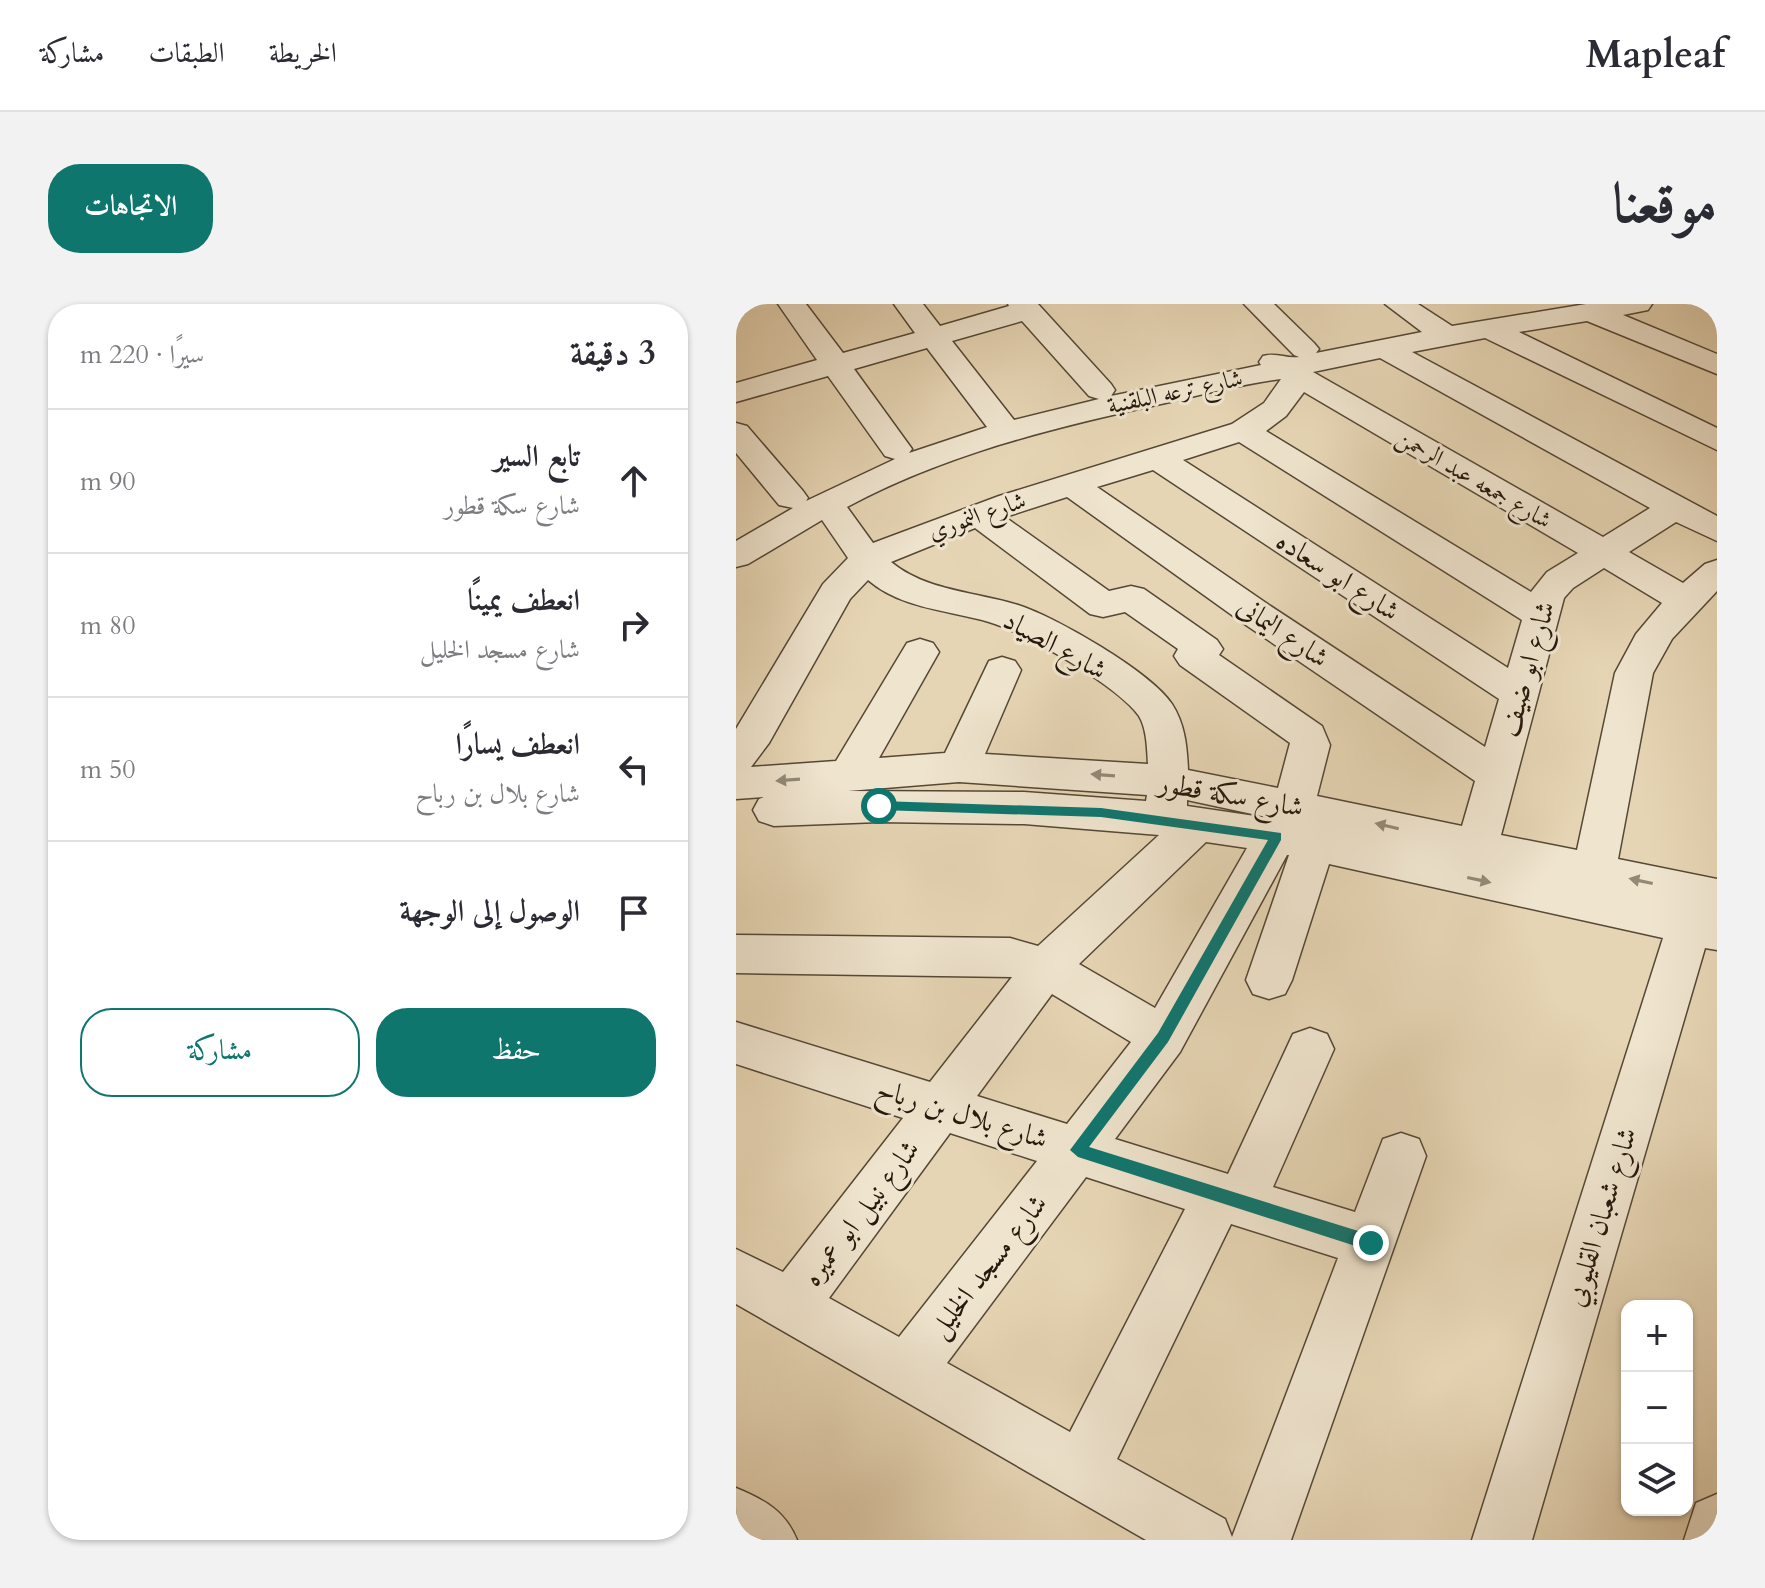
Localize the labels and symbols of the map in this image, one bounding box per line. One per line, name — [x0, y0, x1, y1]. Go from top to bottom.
street label: شارع ترعه البلقنية — [1104, 362, 1246, 425]
street label: شارع جمعه عبد الرحمن — [1389, 421, 1558, 540]
street label: شارع النموري — [924, 484, 1031, 551]
street label: شارع ابو سعاده — [1267, 522, 1407, 633]
street label: شارع اليمانى — [1227, 587, 1336, 680]
street label: شارع ابو ضيف — [1490, 597, 1568, 742]
street label: شارع الصياد — [994, 601, 1114, 693]
street label: شارع سكة قطور — [1152, 763, 1306, 830]
one-way arrow — [1091, 768, 1116, 781]
one-way arrow — [775, 774, 800, 787]
route start — [861, 788, 897, 824]
one-way arrow — [1374, 819, 1399, 832]
one-way arrow — [1467, 874, 1492, 887]
one-way arrow — [1628, 874, 1653, 887]
street label: شارع بلال بن رباح — [870, 1070, 1052, 1164]
street label: شارع شعبان القليوبي — [1556, 1123, 1650, 1312]
street label: شارع نبيل ابو عميره — [793, 1132, 932, 1296]
street label: شارع مسجد الخليل — [920, 1186, 1059, 1348]
route end — [1353, 1225, 1389, 1261]

